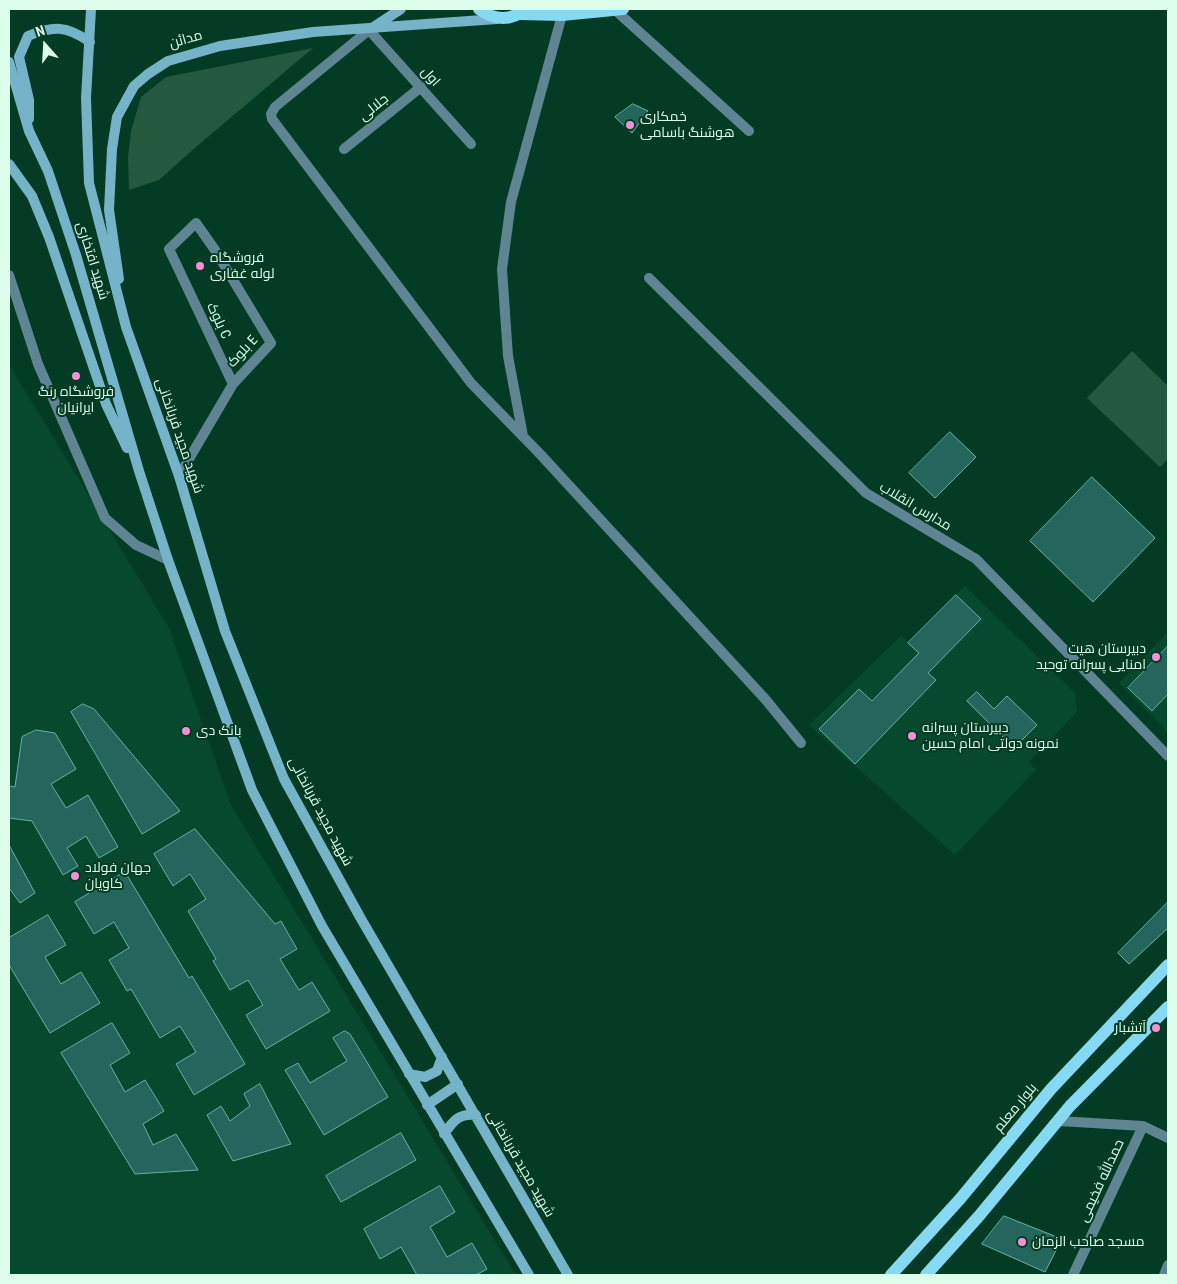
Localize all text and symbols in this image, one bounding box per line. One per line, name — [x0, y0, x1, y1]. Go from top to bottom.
north arrow — [20, 20, 70, 70]
text: N — [33, 22, 47, 40]
street label: مدائن — [167, 27, 205, 53]
street label: اول — [417, 64, 443, 90]
street label: جلالی — [356, 91, 392, 125]
place label: خمکاری هوشنگ باسامی — [640, 109, 735, 142]
marker: خمکاری هوشنگ باسامی — [624, 119, 636, 131]
street label: شهید افتخاری — [72, 220, 112, 302]
place label: فروشگاه لوله غفاری — [210, 250, 275, 282]
marker: فروشگاه لوله غفاری — [194, 260, 206, 272]
street label: بلوک C — [202, 300, 234, 342]
street label: بلوک E — [224, 333, 262, 371]
marker: فروشگاه رنگ ایرانیان — [70, 370, 82, 382]
street label: شهید مجید قربانخانی — [151, 376, 207, 496]
place label: فروشگاه رنگ ایرانیان — [38, 384, 114, 417]
street label: مدارس انقلاب — [876, 479, 954, 535]
place label: دبیرستان هیت امنایی پسرانه توحید — [1036, 641, 1146, 674]
marker: دبیرستان هیت امنایی پسرانه توحید — [1150, 651, 1162, 663]
place label: دبیرستان پسرانه نمونه دولتی امام حسین — [922, 720, 1059, 752]
place label: بانک دی — [196, 723, 242, 739]
marker: بانک دی — [180, 725, 192, 737]
marker: دبیرستان پسرانه نمونه دولتی امام حسین — [906, 730, 918, 742]
street label: شهید مجید قربانخانی — [284, 755, 356, 869]
place label: جهان فولاد کاویان — [85, 860, 151, 892]
marker: جهان فولاد کاویان — [69, 870, 81, 882]
place label: آتشبار — [1115, 1020, 1146, 1036]
marker: آتشبار — [1150, 1022, 1162, 1034]
street label: بلوار معلم — [991, 1080, 1041, 1136]
street label: شهید مجید قربانخانی — [483, 1107, 557, 1221]
street label: حمدالله فخیمی — [1076, 1137, 1128, 1225]
place label: مسجد صاحب الزمان — [1032, 1234, 1144, 1250]
marker: مسجد صاحب الزمان — [1016, 1236, 1028, 1248]

